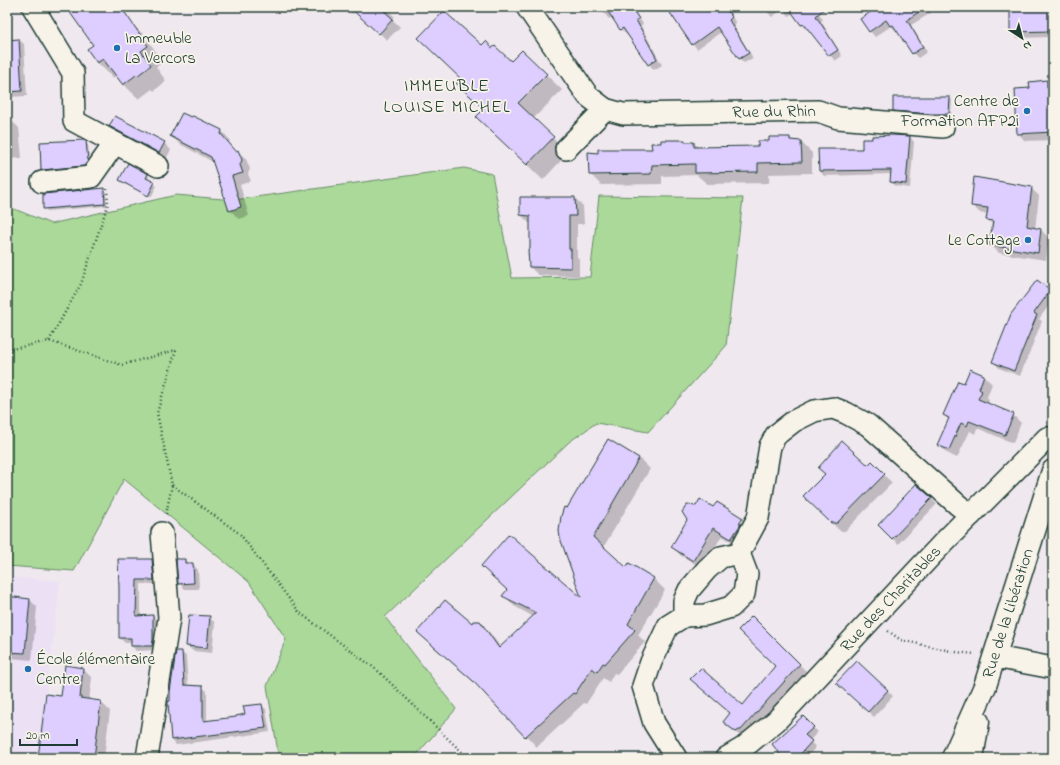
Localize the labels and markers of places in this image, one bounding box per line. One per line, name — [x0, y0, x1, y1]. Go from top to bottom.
place label: Immeuble La Vercors — [125, 26, 196, 71]
marker: Immeuble La Vercors — [112, 43, 122, 53]
place label: Centre de Formation AFP2i — [900, 89, 1019, 134]
marker: Centre de Formation AFP2i — [1022, 106, 1032, 116]
place label: Le Cottage — [948, 228, 1020, 255]
marker: Le Cottage — [1023, 235, 1033, 245]
place label: École élémentaire Centre — [36, 647, 155, 692]
marker: École élémentaire Centre — [23, 664, 33, 674]

